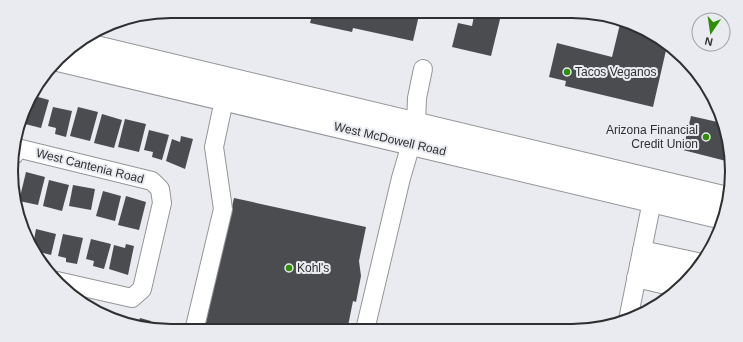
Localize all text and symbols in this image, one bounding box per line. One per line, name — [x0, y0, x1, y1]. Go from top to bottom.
north arrow — [691, 12, 731, 52]
text: N — [703, 35, 714, 48]
place label: Tacos Veganos — [575, 65, 656, 79]
marker: Tacos Veganos — [562, 67, 572, 77]
street label: West McDowell Road — [333, 119, 447, 159]
place label: Arizona Financial Credit Union — [606, 123, 698, 151]
marker: Arizona Financial Credit Union — [701, 132, 711, 142]
street label: West Cantenia Road — [35, 146, 145, 186]
place label: Kohl's — [297, 261, 329, 275]
marker: Kohl's — [284, 263, 294, 273]

